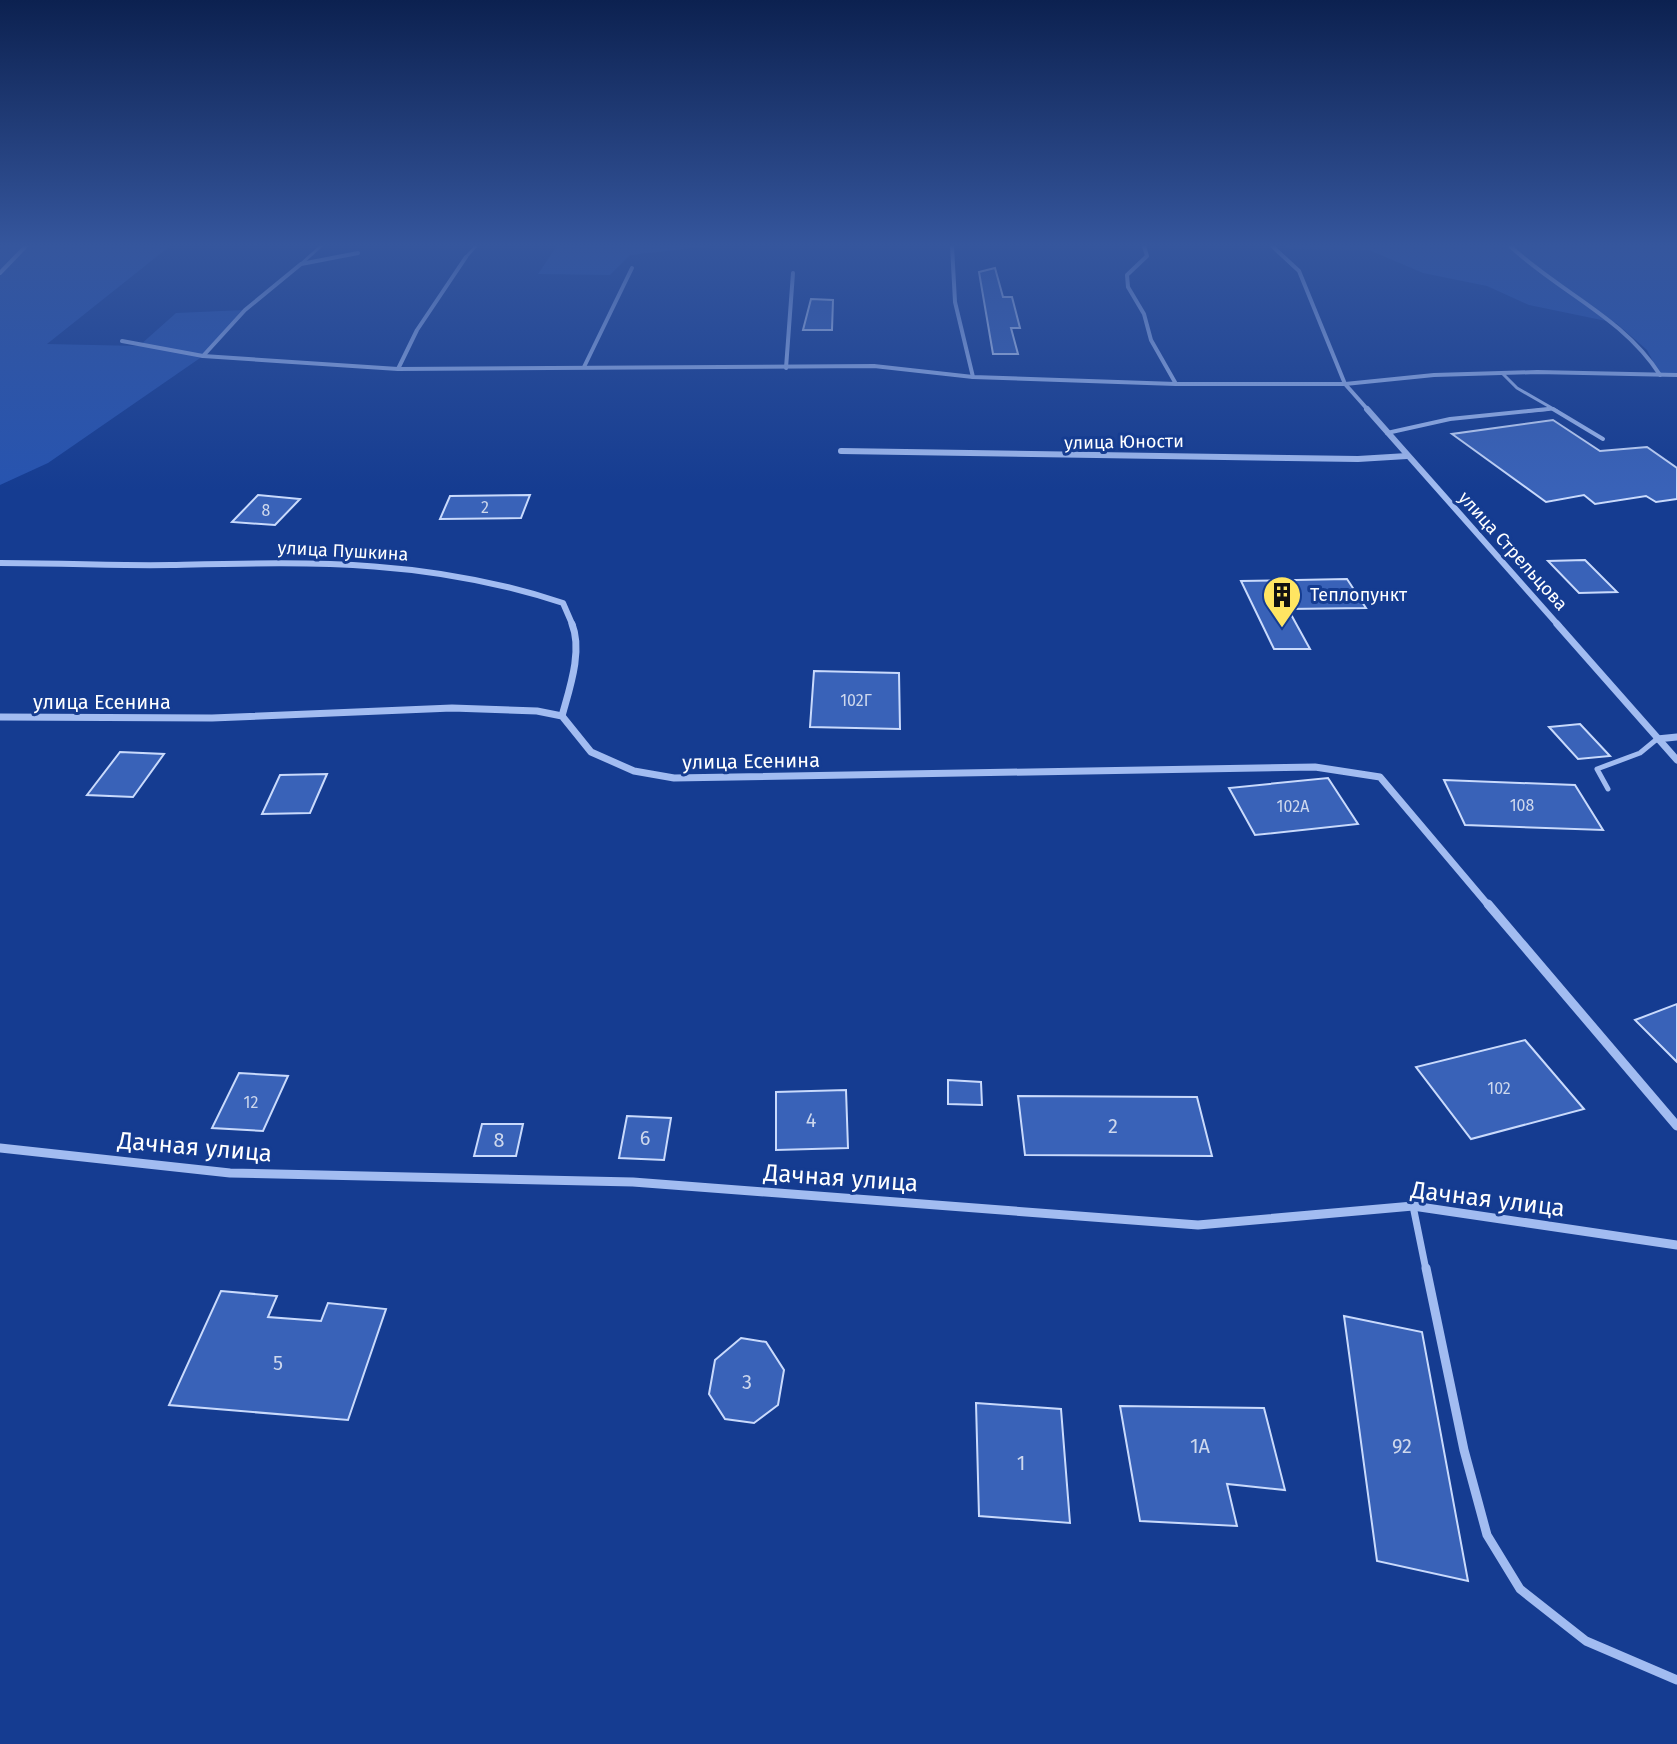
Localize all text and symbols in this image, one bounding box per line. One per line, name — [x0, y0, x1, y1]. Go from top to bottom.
street label: улица Юности — [1064, 430, 1184, 454]
street label: улица Стрельцова — [1454, 487, 1572, 615]
house number: 2 — [481, 498, 489, 517]
house number: 8 — [262, 501, 271, 520]
street label: улица Пушкина — [277, 537, 409, 565]
building icon: Теплопункт — [1261, 574, 1303, 629]
place label: Теплопункт — [1310, 584, 1408, 606]
street label: улица Есенина — [33, 690, 171, 714]
house number: 102Г — [840, 691, 872, 710]
street label: улица Есенина — [682, 748, 820, 774]
house number: 108 — [1510, 796, 1535, 815]
house number: 102А — [1277, 797, 1310, 816]
house number: 102 — [1487, 1079, 1511, 1098]
house number: 12 — [244, 1093, 258, 1112]
house number: 4 — [806, 1108, 817, 1132]
house number: 2 — [1108, 1114, 1118, 1138]
street label: Дачная улица — [116, 1126, 273, 1168]
house number: 6 — [640, 1126, 650, 1150]
house number: 8 — [493, 1128, 505, 1152]
street label: Дачная улица — [762, 1159, 919, 1197]
street label: Дачная улица — [1409, 1176, 1566, 1222]
house number: 5 — [273, 1351, 283, 1375]
house number: 3 — [742, 1370, 752, 1394]
house number: 1А — [1190, 1434, 1211, 1458]
house number: 92 — [1392, 1434, 1412, 1458]
house number: 1 — [1017, 1451, 1025, 1475]

